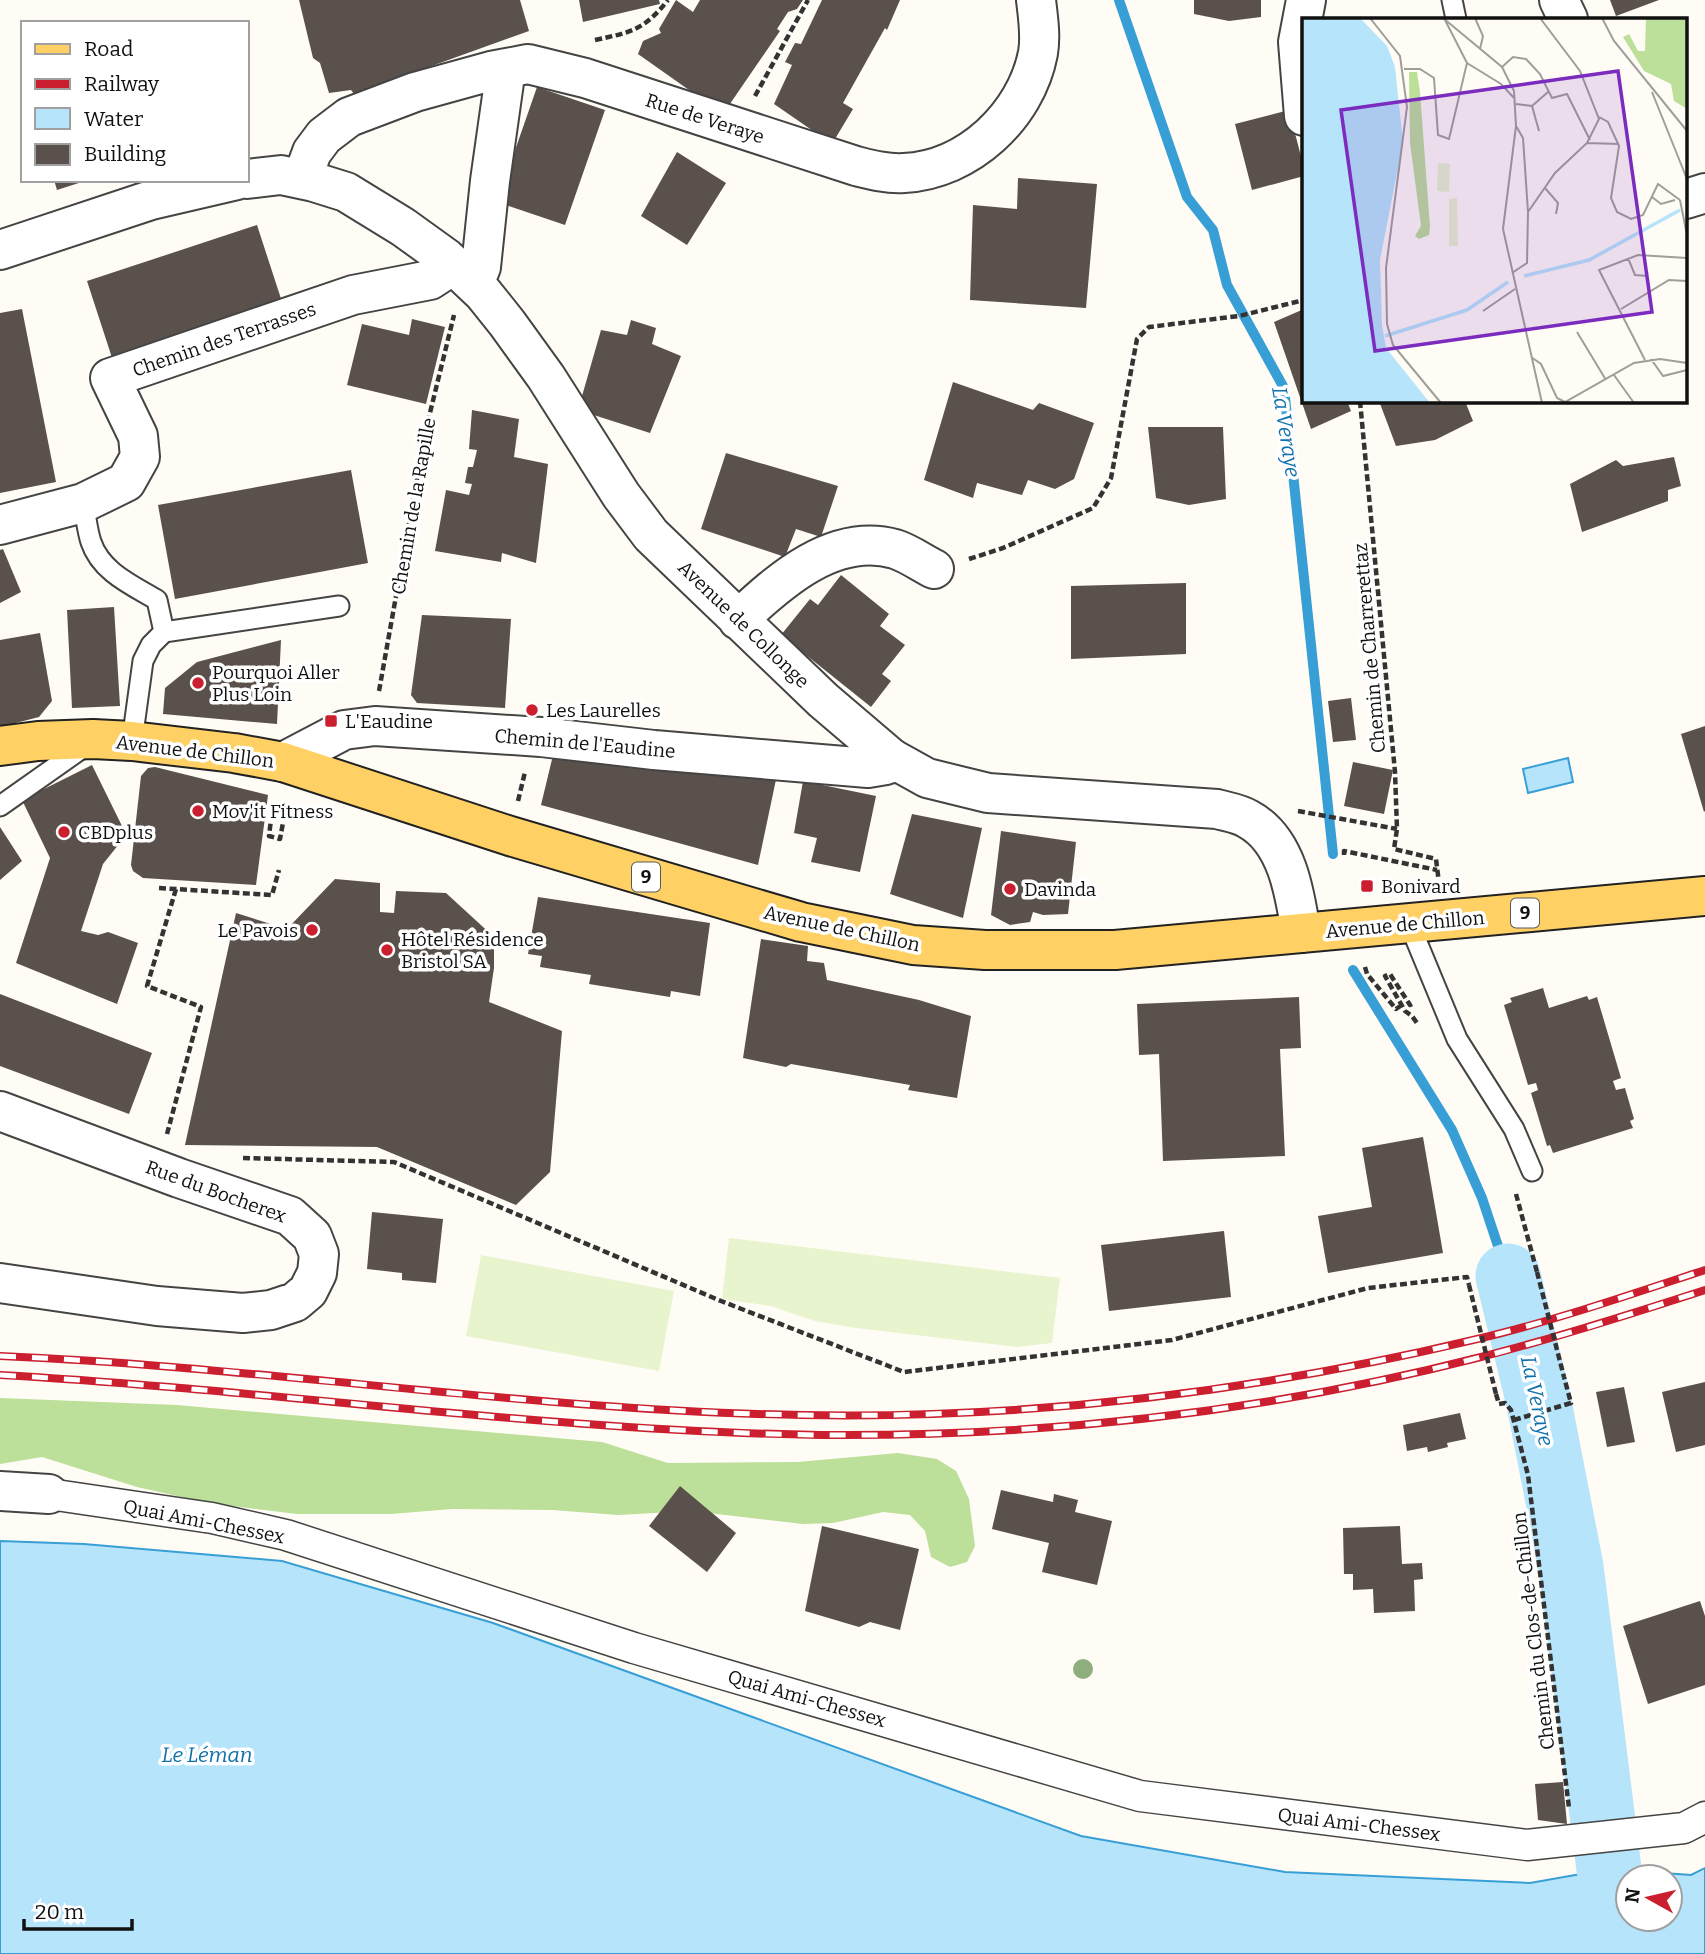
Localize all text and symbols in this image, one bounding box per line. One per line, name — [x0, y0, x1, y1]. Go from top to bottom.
inset map — [1302, 18, 1688, 402]
legend — [21, 21, 248, 182]
text: Road — [84, 36, 133, 62]
text: Railway — [84, 71, 160, 97]
street label: Rue de Veraye — [643, 88, 767, 148]
text: Water — [84, 106, 143, 132]
text: Building — [84, 141, 167, 167]
street label: Chemin des Terrasses — [129, 297, 319, 382]
water label: La Veraye — [1266, 385, 1306, 480]
street label: Chemin de la Rapille — [387, 416, 440, 596]
street label: Chemin de Charrerettaz — [1349, 542, 1390, 754]
street label: Avenue de Collonge — [673, 556, 814, 693]
place label: Pourquoi Aller Plus Loin — [212, 661, 340, 706]
marker: Pourquoi Aller Plus Loin — [190, 675, 206, 691]
place label: Les Laurelles — [546, 699, 661, 722]
marker: Les Laurelles — [524, 702, 540, 718]
place label: L'Eaudine — [345, 710, 433, 733]
marker: L'Eaudine — [323, 713, 339, 729]
street label: Chemin de l'Eaudine — [494, 724, 676, 763]
street label: Avenue de Chillon — [115, 730, 275, 773]
place label: Mov'it Fitness — [212, 800, 333, 823]
marker: Mov'it Fitness — [190, 803, 206, 819]
place label: CBDplus — [78, 821, 153, 844]
marker: CBDplus — [56, 824, 72, 840]
road number: 9 — [632, 862, 660, 892]
place label: Bonivard — [1381, 875, 1461, 898]
place label: Davinda — [1024, 878, 1097, 901]
marker: Bonivard — [1359, 878, 1375, 894]
marker: Davinda — [1002, 881, 1018, 897]
road number: 9 — [1511, 898, 1539, 928]
street label: Avenue de Chillon — [762, 901, 922, 956]
street label: Avenue de Chillon — [1325, 906, 1485, 943]
place label: Le Pavois — [217, 919, 298, 942]
marker: Le Pavois — [304, 922, 320, 938]
place label: Hôtel Résidence Bristol SA — [401, 928, 544, 973]
marker: Hôtel Résidence Bristol SA — [379, 942, 395, 958]
street label: Rue du Bocherex — [142, 1155, 290, 1228]
water label: La Veraye — [1515, 1354, 1559, 1449]
street label: Quai Ami-Chessex — [121, 1495, 287, 1548]
street label: Chemin du Clos-de-Chillon — [1507, 1511, 1560, 1751]
street label: Quai Ami-Chessex — [725, 1665, 889, 1732]
water label: Le Léman — [161, 1742, 253, 1768]
street label: Quai Ami-Chessex — [1276, 1803, 1442, 1846]
north arrow — [1614, 1863, 1684, 1933]
text: N — [1620, 1887, 1645, 1905]
scale bar — [24, 1888, 133, 1932]
text: 20 m — [35, 1899, 84, 1925]

